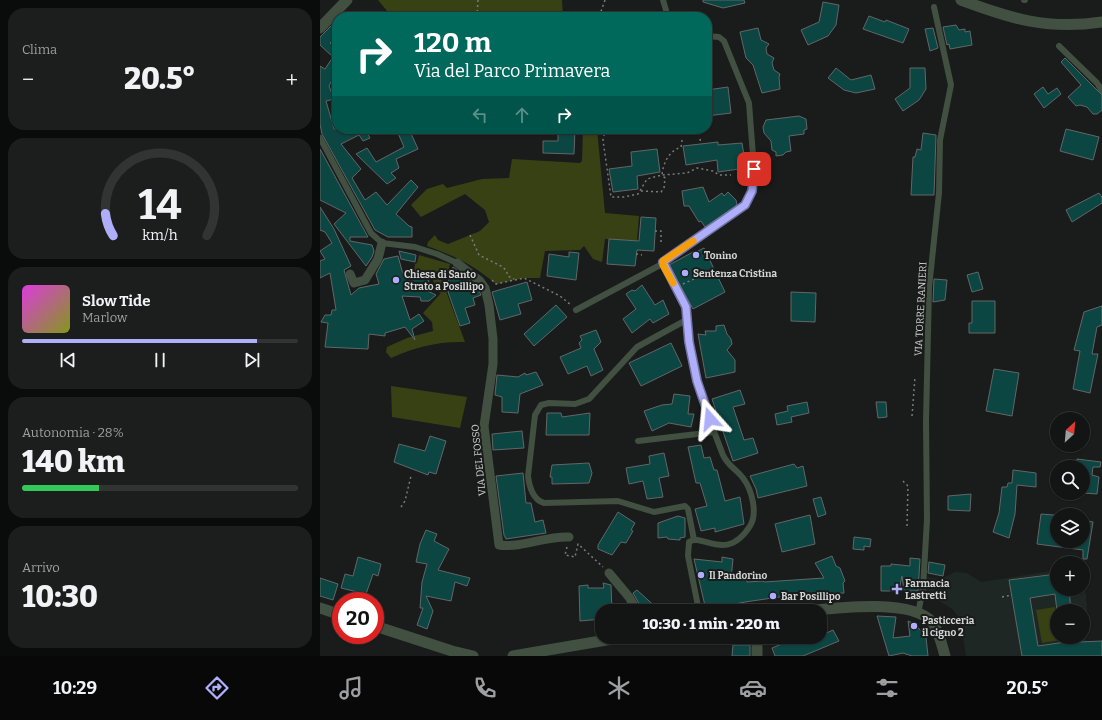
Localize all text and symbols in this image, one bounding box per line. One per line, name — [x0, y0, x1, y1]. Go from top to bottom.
text: 120 m — [414, 26, 491, 59]
icon: right — [348, 28, 400, 80]
text: Clima — [22, 42, 57, 57]
text: Via del Parco Primavera — [414, 60, 610, 82]
text: 20.5° — [124, 61, 196, 97]
text: − — [22, 66, 34, 93]
text: + — [285, 66, 298, 93]
icon: left — [469, 104, 491, 126]
icon: ahead — [511, 104, 533, 126]
icon: right — [553, 104, 575, 126]
pin — [737, 152, 771, 186]
icon: arrive — [743, 158, 765, 180]
text: 14 — [138, 180, 182, 230]
text: km/h — [142, 227, 178, 244]
marker: Tonino — [691, 250, 701, 260]
place label: Tonino — [704, 250, 738, 262]
street label: VIA TORRE RANIERI — [913, 261, 929, 356]
marker: Sentenza Cristina — [680, 268, 690, 278]
place label: Sentenza Cristina — [693, 268, 777, 280]
place label: Chiesa di Santo Strato a Posillipo — [404, 269, 484, 293]
marker: Chiesa di Santo Strato a Posillipo — [391, 275, 401, 285]
text: Slow Tide — [82, 292, 150, 310]
text: Marlow — [82, 310, 127, 325]
icon: previous — [57, 349, 79, 371]
icon: pause — [149, 349, 171, 371]
icon: next — [241, 349, 263, 371]
position arrow — [689, 398, 731, 440]
north arrow — [1050, 412, 1090, 452]
map controls — [1050, 412, 1090, 644]
street label: VIA DEL FOSSO — [469, 423, 489, 496]
text: Autonomia · 28% — [22, 425, 124, 440]
text: 140 km — [22, 444, 124, 480]
button: search — [1050, 460, 1090, 500]
button: layers — [1050, 508, 1090, 548]
button: + — [1050, 556, 1090, 596]
text: Arrivo — [22, 560, 60, 575]
marker: Il Pandorino — [696, 570, 706, 580]
place label: Il Pandorino — [709, 570, 768, 582]
place label: Farmacia Lastretti — [905, 578, 950, 602]
text: 10:30 — [22, 579, 98, 615]
marker: Farmacia Lastretti — [892, 584, 902, 594]
marker: Bar Posillipo — [768, 591, 778, 601]
place label: Bar Posillipo — [781, 591, 841, 603]
speed limit sign: 20 — [332, 592, 384, 644]
button: − — [1050, 604, 1090, 644]
text: 10:30 · 1 min · 220 m — [642, 615, 780, 633]
place label: Pasticceria il cigno 2 — [922, 615, 975, 639]
marker: Pasticceria il cigno 2 — [909, 621, 919, 631]
icon: directions — [203, 674, 231, 702]
icon: music — [337, 674, 365, 702]
icon: phone — [471, 674, 499, 702]
icon: climate — [605, 674, 633, 702]
icon: car — [739, 674, 767, 702]
icon: filters — [873, 674, 901, 702]
text: 10:29 — [53, 677, 97, 699]
text: 20.5° — [1006, 677, 1049, 699]

